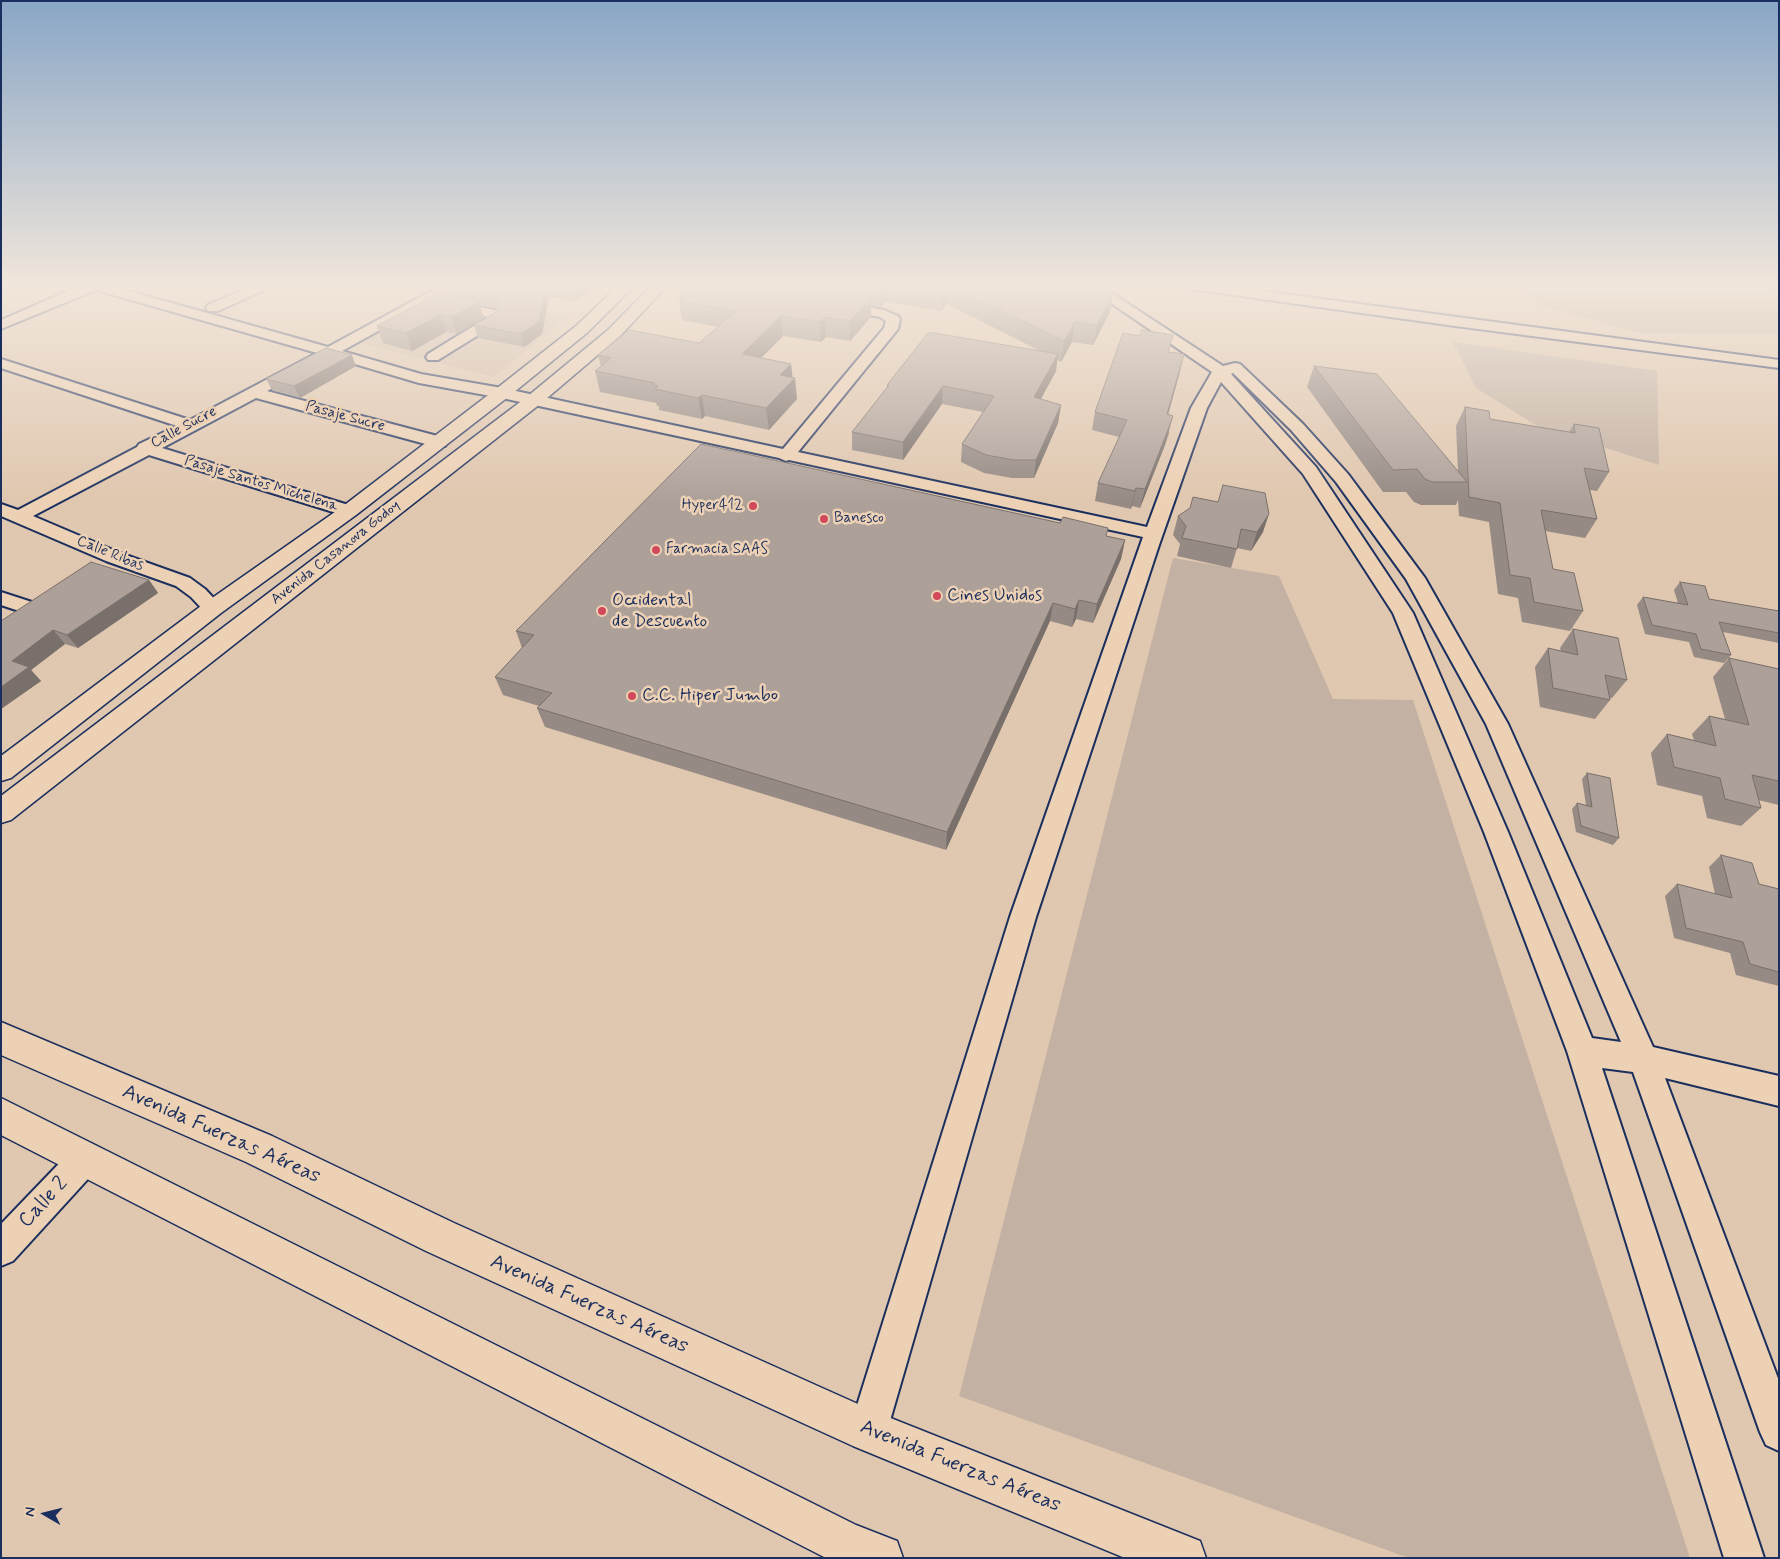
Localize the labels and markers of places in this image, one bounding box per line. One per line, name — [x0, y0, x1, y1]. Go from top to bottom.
place label: Hyper412 — [682, 497, 743, 515]
marker: Hyper412 — [747, 500, 759, 512]
place label: Banesco — [834, 510, 884, 528]
marker: Banesco — [818, 513, 830, 525]
place label: Farmacia SAAS — [666, 541, 768, 559]
marker: Farmacia SAAS — [650, 544, 662, 556]
place label: Cines Unidos — [947, 585, 1042, 607]
place label: Occidental de Descuento — [612, 590, 707, 632]
marker: Cines Unidos — [931, 590, 943, 602]
marker: Occidental de Descuento — [596, 605, 608, 617]
place label: C.C. Hiper Jumbo — [642, 685, 778, 707]
marker: C.C. Hiper Jumbo — [626, 690, 638, 702]

